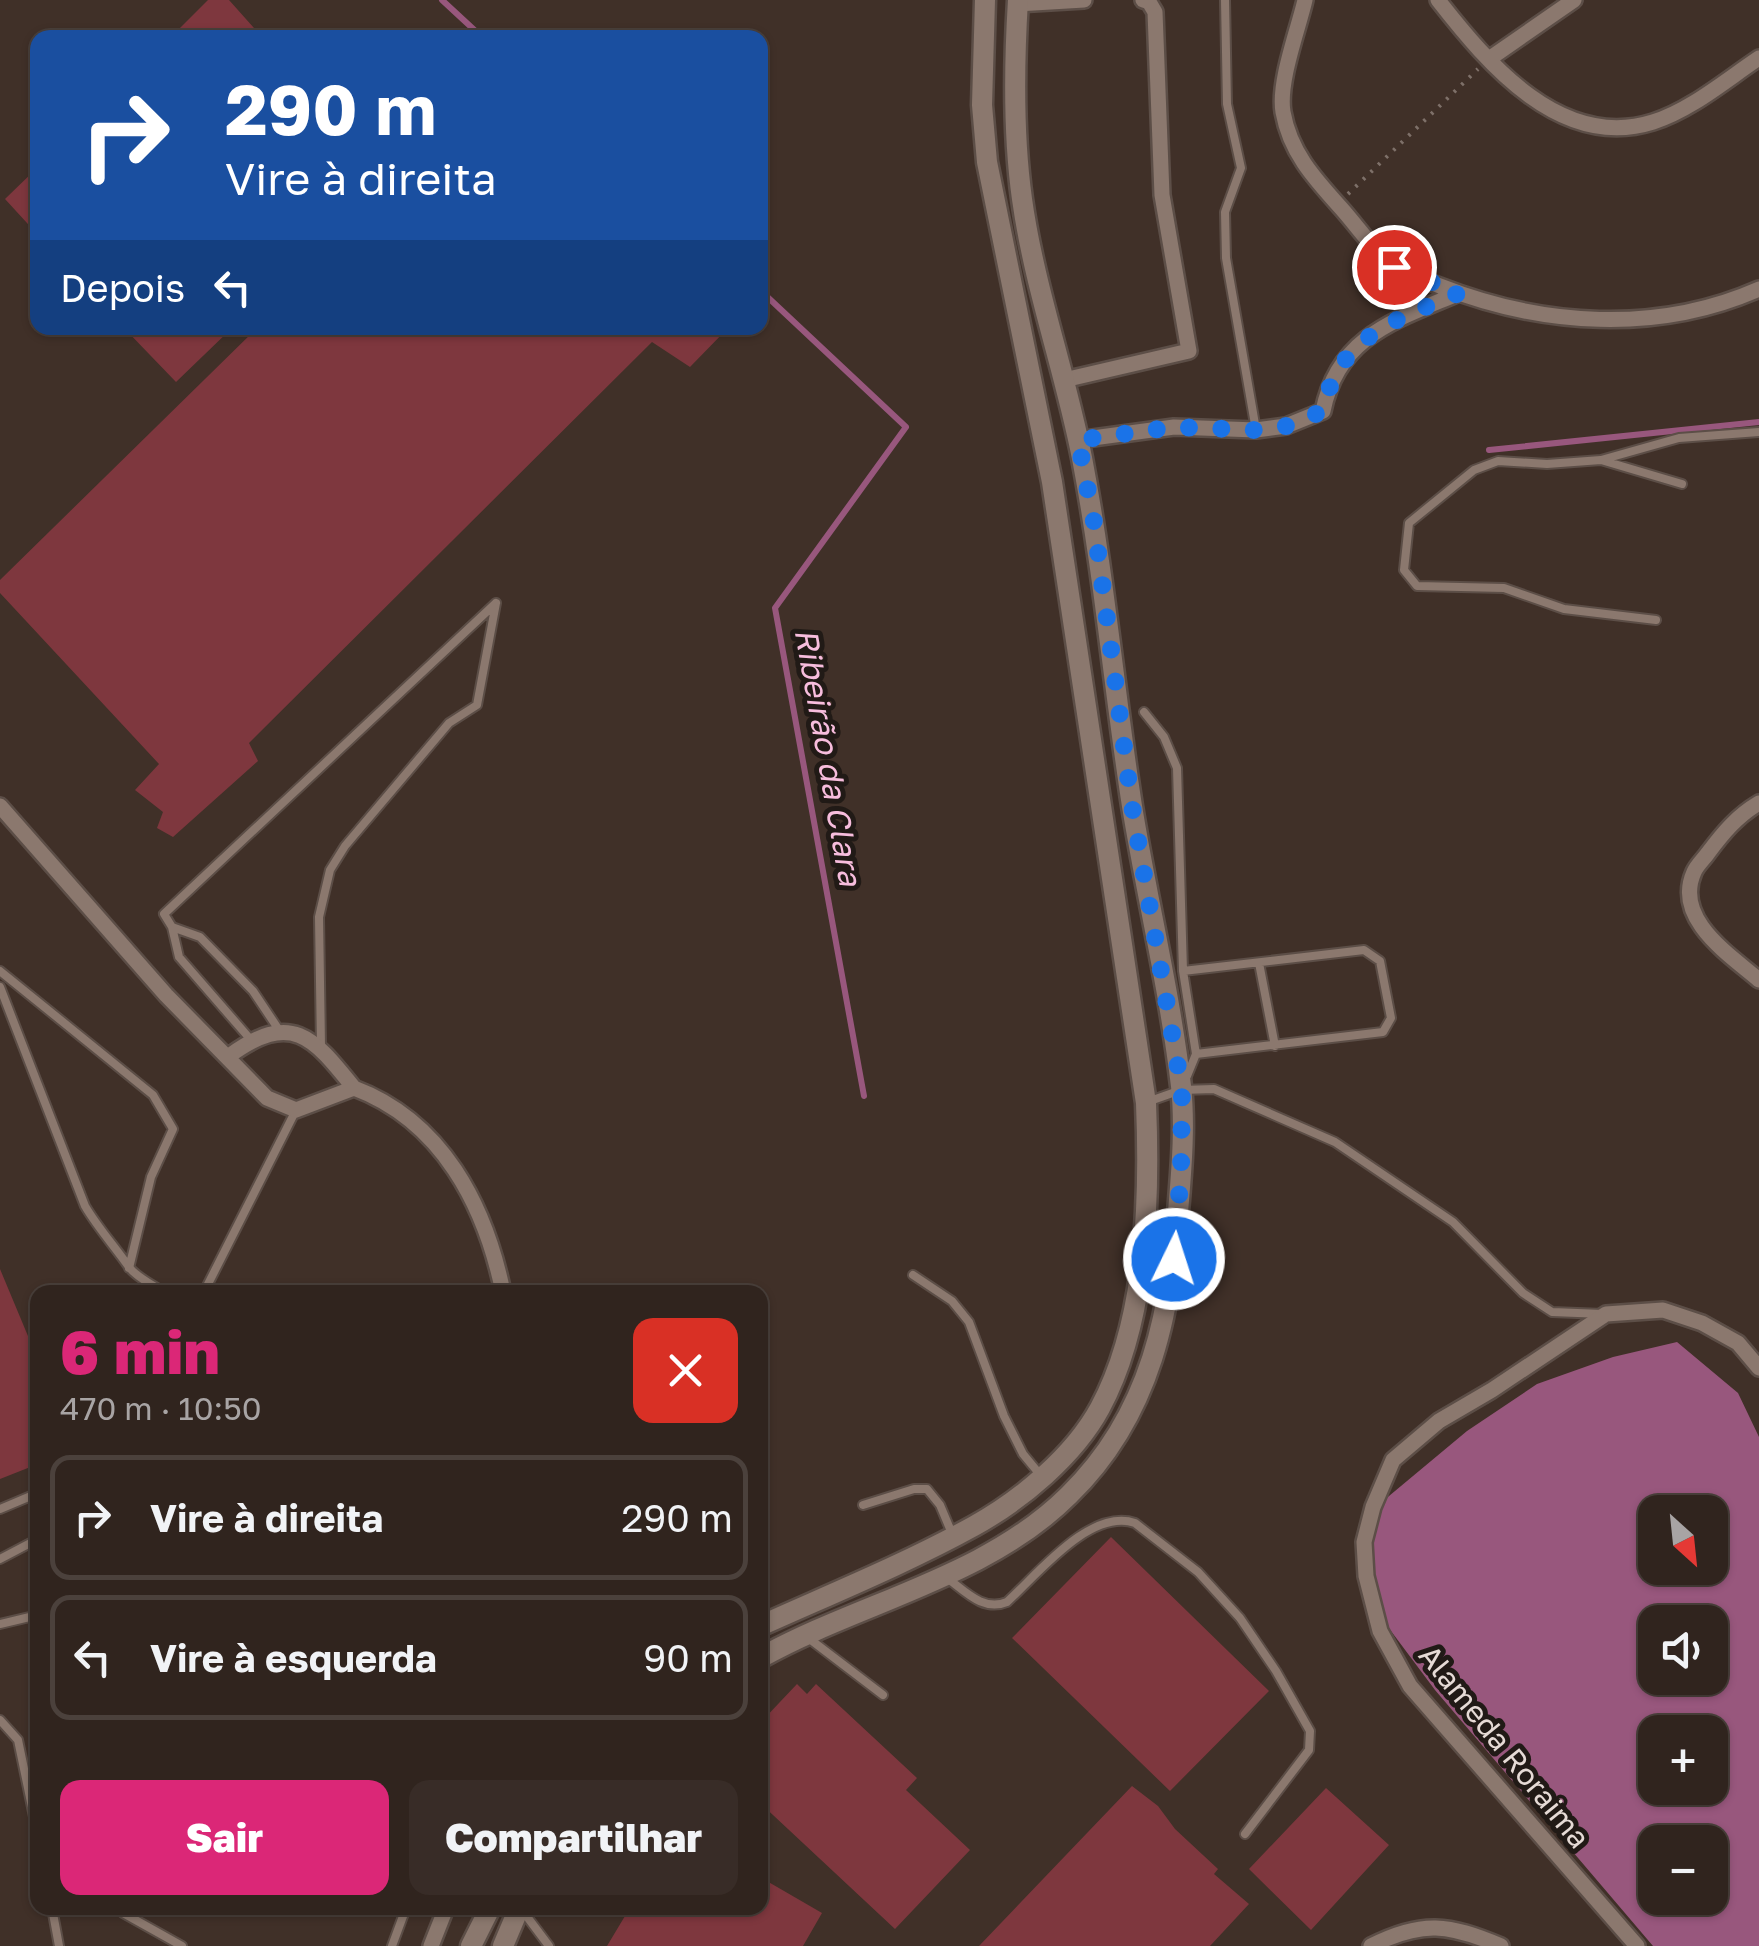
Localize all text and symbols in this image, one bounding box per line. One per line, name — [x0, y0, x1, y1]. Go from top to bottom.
text: 290 m — [225, 66, 436, 150]
icon: right — [60, 70, 190, 200]
text: Vire à direita — [225, 151, 497, 205]
pin — [1352, 225, 1437, 310]
icon: arrive — [1367, 240, 1422, 295]
icon: left — [205, 260, 260, 315]
text: Depois — [60, 265, 185, 310]
water label: Ribeirão da Clara — [788, 625, 871, 890]
position arrow — [1122, 1207, 1226, 1311]
text: 6 min — [60, 1315, 220, 1387]
button: close — [633, 1318, 738, 1423]
text: 470 m · 10:50 — [60, 1389, 262, 1427]
icon: right — [65, 1490, 120, 1545]
text: Vire à direita — [150, 1495, 383, 1540]
text: 290 m — [621, 1495, 733, 1540]
north arrow — [1638, 1495, 1728, 1585]
map controls — [1638, 1495, 1728, 1915]
button: sound — [1638, 1605, 1728, 1695]
icon: left — [65, 1630, 120, 1685]
text: Vire à esquerda — [150, 1635, 437, 1680]
text: 90 m — [643, 1635, 733, 1680]
street label: Alameda Roraima — [1412, 1638, 1598, 1855]
button: + — [1638, 1715, 1728, 1805]
button: Sair — [60, 1780, 389, 1895]
button: Compartilhar — [409, 1780, 738, 1895]
button: − — [1638, 1825, 1728, 1915]

